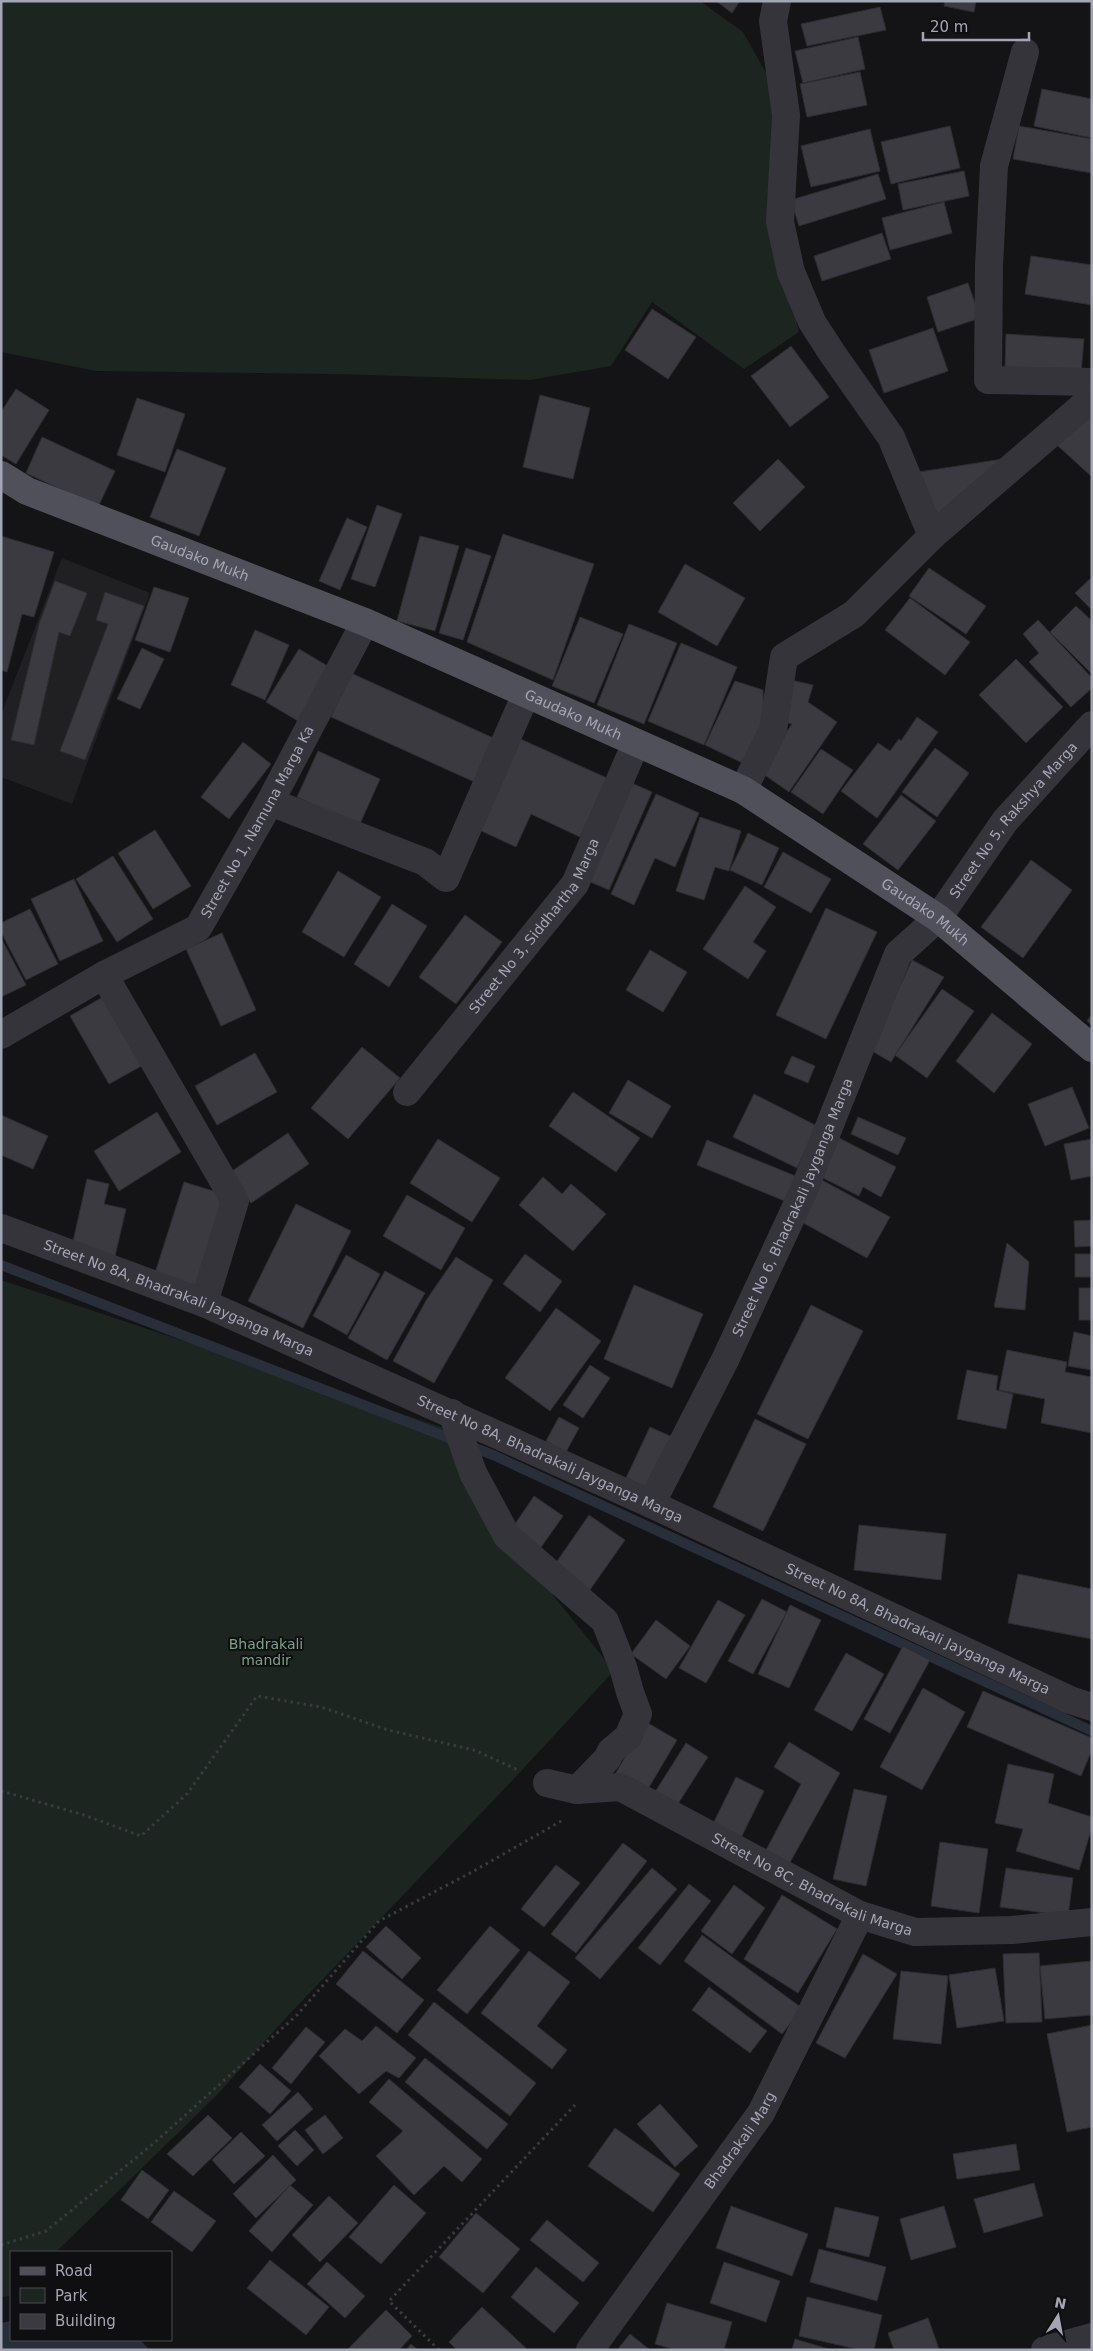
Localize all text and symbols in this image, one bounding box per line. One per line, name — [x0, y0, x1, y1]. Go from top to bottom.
scale bar — [923, 10, 1029, 42]
text: 20 m — [930, 18, 968, 36]
street label: Gaudako Mukh — [148, 532, 252, 584]
street label: Gaudako Mukh — [522, 686, 624, 743]
street label: Street No 1, Namuna Marga Ka — [197, 723, 317, 921]
street label: Street No 5, Rakshya Marga — [946, 739, 1081, 901]
street label: Street No 3, Siddhartha Marga — [466, 836, 602, 1017]
street label: Gaudako Mukh — [878, 875, 972, 949]
street label: Street No 6, Bhadrakali Jayganga Marga — [729, 1076, 856, 1339]
street label: Street No 8A, Bhadrakali Jayganga Marga — [41, 1236, 316, 1359]
street label: Street No 8A, Bhadrakali Jayganga Marga — [415, 1392, 686, 1526]
street label: Street No 8A, Bhadrakali Jayganga Marga — [783, 1560, 1052, 1697]
park label: Bhadrakali mandir — [229, 1636, 303, 1668]
street label: Street No 8C, Bhadrakali Marga — [709, 1830, 914, 1939]
street label: Bhadrakali Marg — [701, 2089, 778, 2192]
legend — [10, 2251, 172, 2341]
text: Road — [55, 2262, 93, 2280]
text: Park — [55, 2287, 88, 2305]
north arrow — [1033, 2291, 1083, 2341]
text: N — [1053, 2294, 1068, 2312]
text: Building — [55, 2312, 116, 2330]

